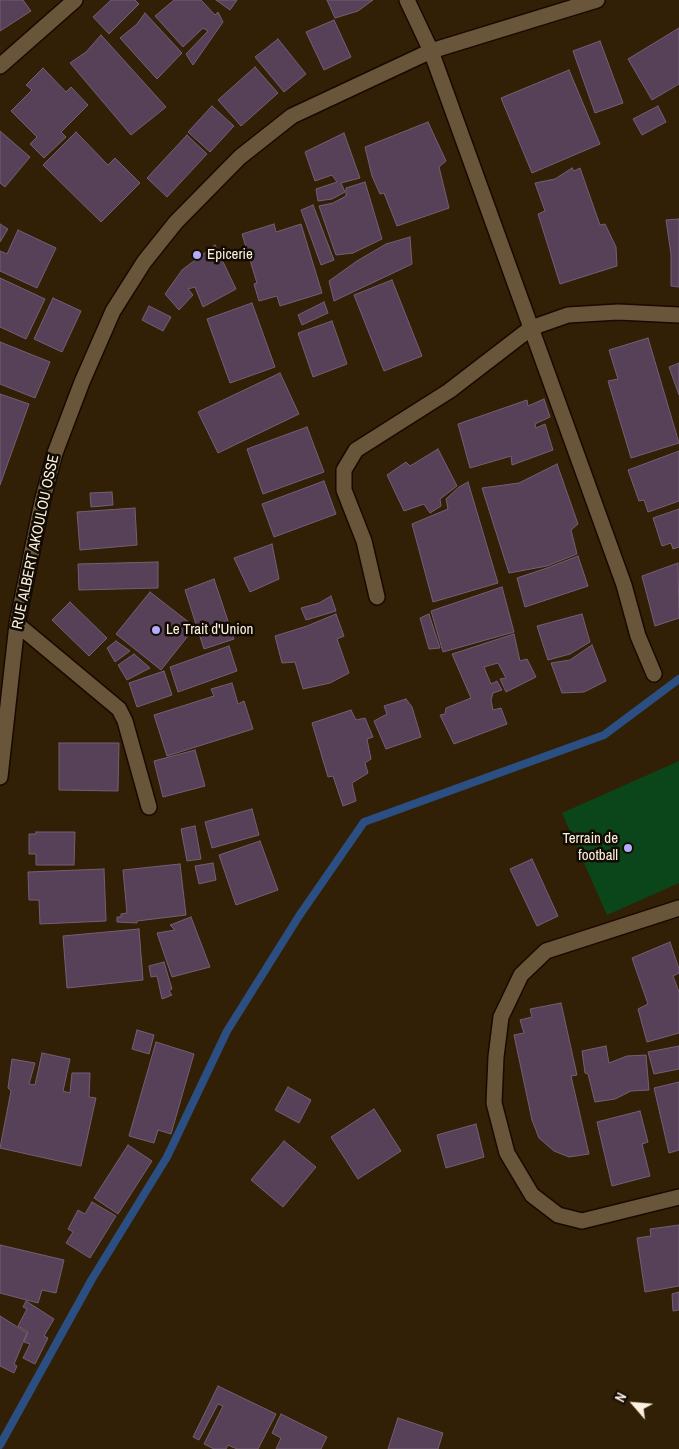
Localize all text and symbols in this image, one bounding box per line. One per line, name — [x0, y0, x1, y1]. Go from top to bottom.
place label: Epicerie — [207, 246, 253, 264]
marker: Epicerie — [191, 249, 203, 261]
street label: RUE ALBERT AKOULOU OSSE — [9, 453, 63, 631]
place label: Le Trait d'Union — [166, 621, 253, 639]
marker: Le Trait d'Union — [150, 624, 162, 636]
place label: Terrain de football — [563, 830, 618, 865]
marker: Terrain de football — [622, 842, 634, 854]
north arrow — [609, 1379, 659, 1429]
text: N — [611, 1389, 631, 1405]

